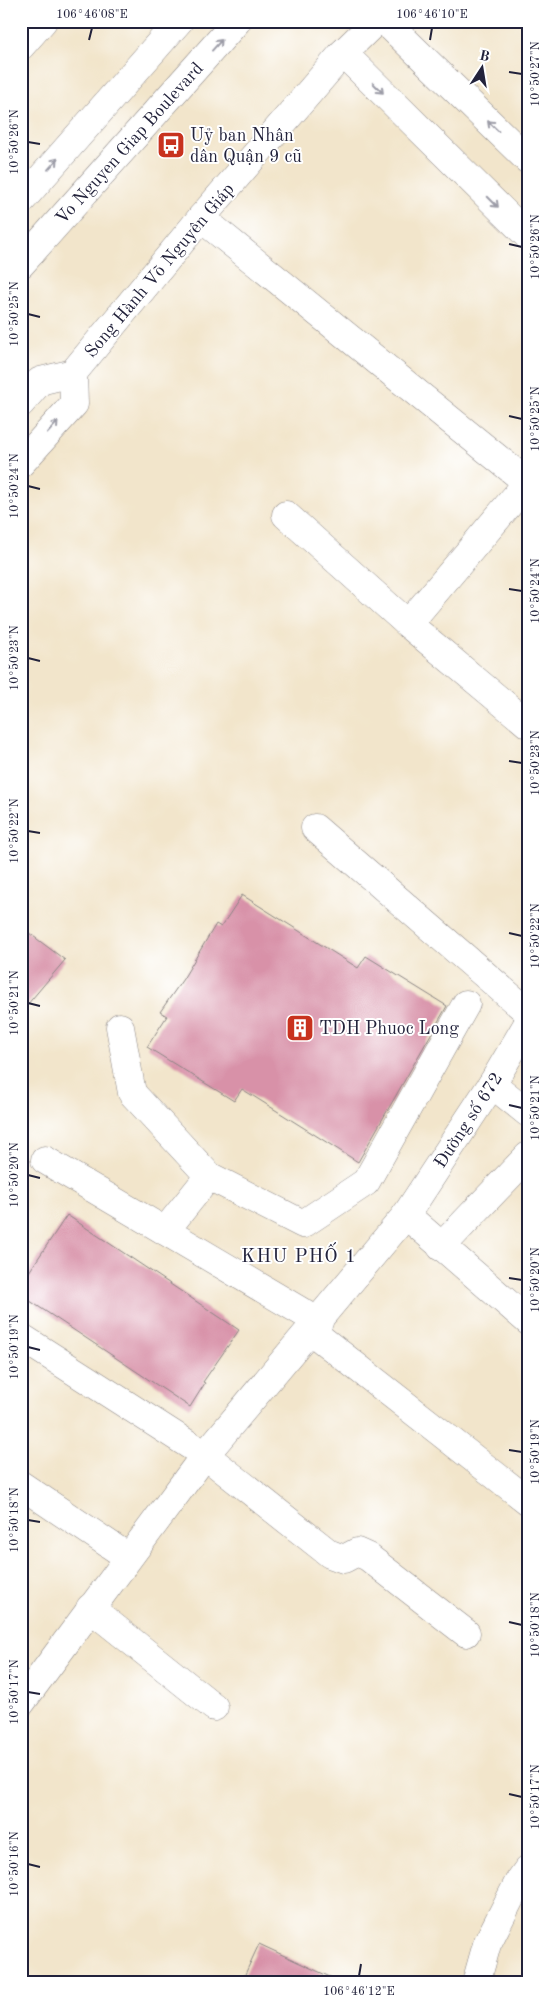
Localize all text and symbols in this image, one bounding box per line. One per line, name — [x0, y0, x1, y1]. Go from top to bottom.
text: 106°46'08"E — [56, 9, 128, 21]
text: 106°46'10"E — [396, 9, 468, 21]
one-way arrow — [211, 38, 222, 51]
text: 10°50'27"N — [529, 41, 542, 107]
north arrow — [456, 42, 506, 92]
text: B — [478, 48, 491, 64]
street label: Vo Nguyen Giap Boulevard — [53, 59, 207, 228]
one-way arrow — [372, 82, 384, 94]
text: 10°50'26"N — [8, 109, 21, 175]
one-way arrow — [487, 120, 499, 132]
place label: Uỷ ban Nhân dân Quận 9 cũ — [190, 127, 302, 166]
bus stop icon: Uỷ ban Nhân dân Quận 9 cũ — [156, 130, 186, 160]
one-way arrow — [48, 158, 59, 171]
street label: Song Hành Võ Nguyên Giáp — [82, 180, 238, 361]
one-way arrow — [487, 196, 500, 208]
text: 10°50'26"N — [529, 214, 542, 280]
text: 10°50'25"N — [8, 281, 21, 347]
text: 10°50'25"N — [529, 386, 542, 452]
one-way arrow — [48, 420, 59, 433]
text: 10°50'24"N — [8, 453, 21, 519]
text: 10°50'24"N — [529, 558, 542, 624]
text: 10°50'23"N — [8, 625, 21, 691]
text: 10°50'23"N — [529, 730, 542, 796]
text: 10°50'22"N — [8, 798, 21, 864]
text: 10°50'22"N — [529, 903, 542, 969]
text: 10°50'21"N — [8, 970, 21, 1036]
building icon: TDH Phuoc Long — [285, 1013, 315, 1043]
place label: TDH Phuoc Long — [319, 1020, 459, 1038]
street label: Đường số 672 — [431, 1069, 506, 1172]
text: 10°50'21"N — [529, 1075, 542, 1141]
text: 10°50'20"N — [8, 1142, 21, 1208]
district label: KHU PHỐ 1 — [241, 1242, 357, 1267]
text: 10°50'20"N — [529, 1247, 542, 1313]
text: 10°50'19"N — [8, 1314, 21, 1380]
text: 10°50'19"N — [529, 1419, 542, 1485]
text: 10°50'18"N — [8, 1487, 21, 1553]
text: 10°50'18"N — [529, 1592, 542, 1658]
text: 10°50'17"N — [8, 1659, 21, 1725]
text: 10°50'17"N — [529, 1764, 542, 1830]
text: 10°50'16"N — [8, 1831, 21, 1897]
text: 106°46'12"E — [323, 1986, 395, 1998]

